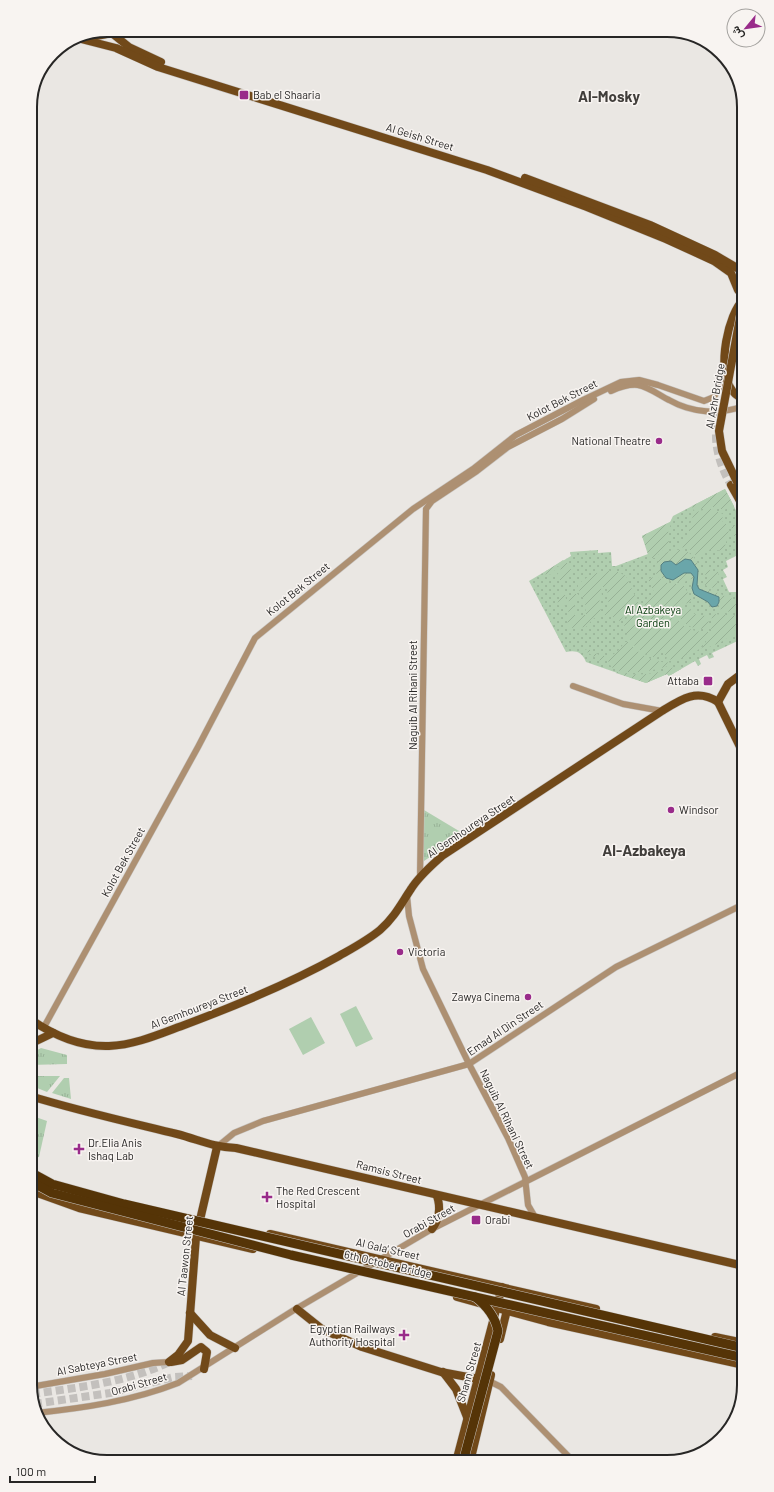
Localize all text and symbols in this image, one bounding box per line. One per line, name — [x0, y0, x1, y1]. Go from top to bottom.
north arrow — [726, 8, 766, 48]
text: ش — [728, 24, 747, 42]
district label: Al-Mosky — [578, 87, 640, 105]
place label: Bab el Shaaria — [253, 88, 320, 101]
marker: Bab el Shaaria — [238, 89, 250, 101]
street label: Al Geish Street — [385, 120, 456, 153]
street label: Al Azhr Bridge — [702, 362, 727, 430]
street label: Kolot Bek Street — [524, 376, 599, 423]
place label: National Theatre — [572, 434, 651, 447]
marker: National Theatre — [654, 436, 664, 446]
street label: Kolot Bek Street — [263, 559, 332, 618]
park label: Al Azbakeya Garden — [625, 603, 681, 629]
street label: Naguib Al Rihani Street — [406, 640, 419, 750]
place label: Attaba — [667, 674, 699, 687]
marker: Attaba — [702, 675, 714, 687]
street label: Al Gemhoureya Street — [424, 791, 517, 860]
place label: Windsor — [679, 803, 719, 816]
marker: Windsor — [666, 805, 676, 815]
street label: Kolot Bek Street — [98, 825, 147, 899]
district label: Al-Azbakeya — [602, 841, 686, 859]
place label: Victoria — [408, 945, 445, 958]
marker: Victoria — [395, 947, 405, 957]
street label: Al Gemhoureya Street — [148, 982, 249, 1031]
place label: Zawya Cinema — [452, 990, 520, 1003]
marker: Zawya Cinema — [523, 992, 533, 1002]
street label: Emad Al Din Street — [464, 997, 545, 1058]
street label: Naguib Al Rihani Street — [478, 1067, 537, 1171]
place label: Dr.Elia Anis Ishaq Lab — [88, 1136, 142, 1162]
marker: Dr.Elia Anis Ishaq Lab — [73, 1143, 85, 1155]
street label: Ramsis Street — [355, 1157, 423, 1186]
place label: The Red Crescent Hospital — [276, 1184, 360, 1210]
marker: The Red Crescent Hospital — [261, 1191, 273, 1203]
street label: Orabi Street — [400, 1201, 457, 1240]
place label: Orabi — [485, 1213, 510, 1226]
marker: Orabi — [470, 1214, 482, 1226]
street label: Al Taawon Street — [174, 1215, 195, 1297]
street label: Al Gala' Street — [355, 1235, 421, 1262]
street label: 6th October Bridge — [343, 1247, 433, 1280]
place label: Egyptian Railways Authority Hospital — [309, 1322, 395, 1348]
marker: Egyptian Railways Authority Hospital — [398, 1329, 410, 1341]
street label: Shann Street — [454, 1340, 483, 1403]
street label: Al Sabteya Street — [56, 1349, 138, 1378]
street label: Orabi Street — [109, 1369, 168, 1398]
scale bar — [10, 1458, 95, 1484]
text: 100 m — [16, 1464, 46, 1478]

